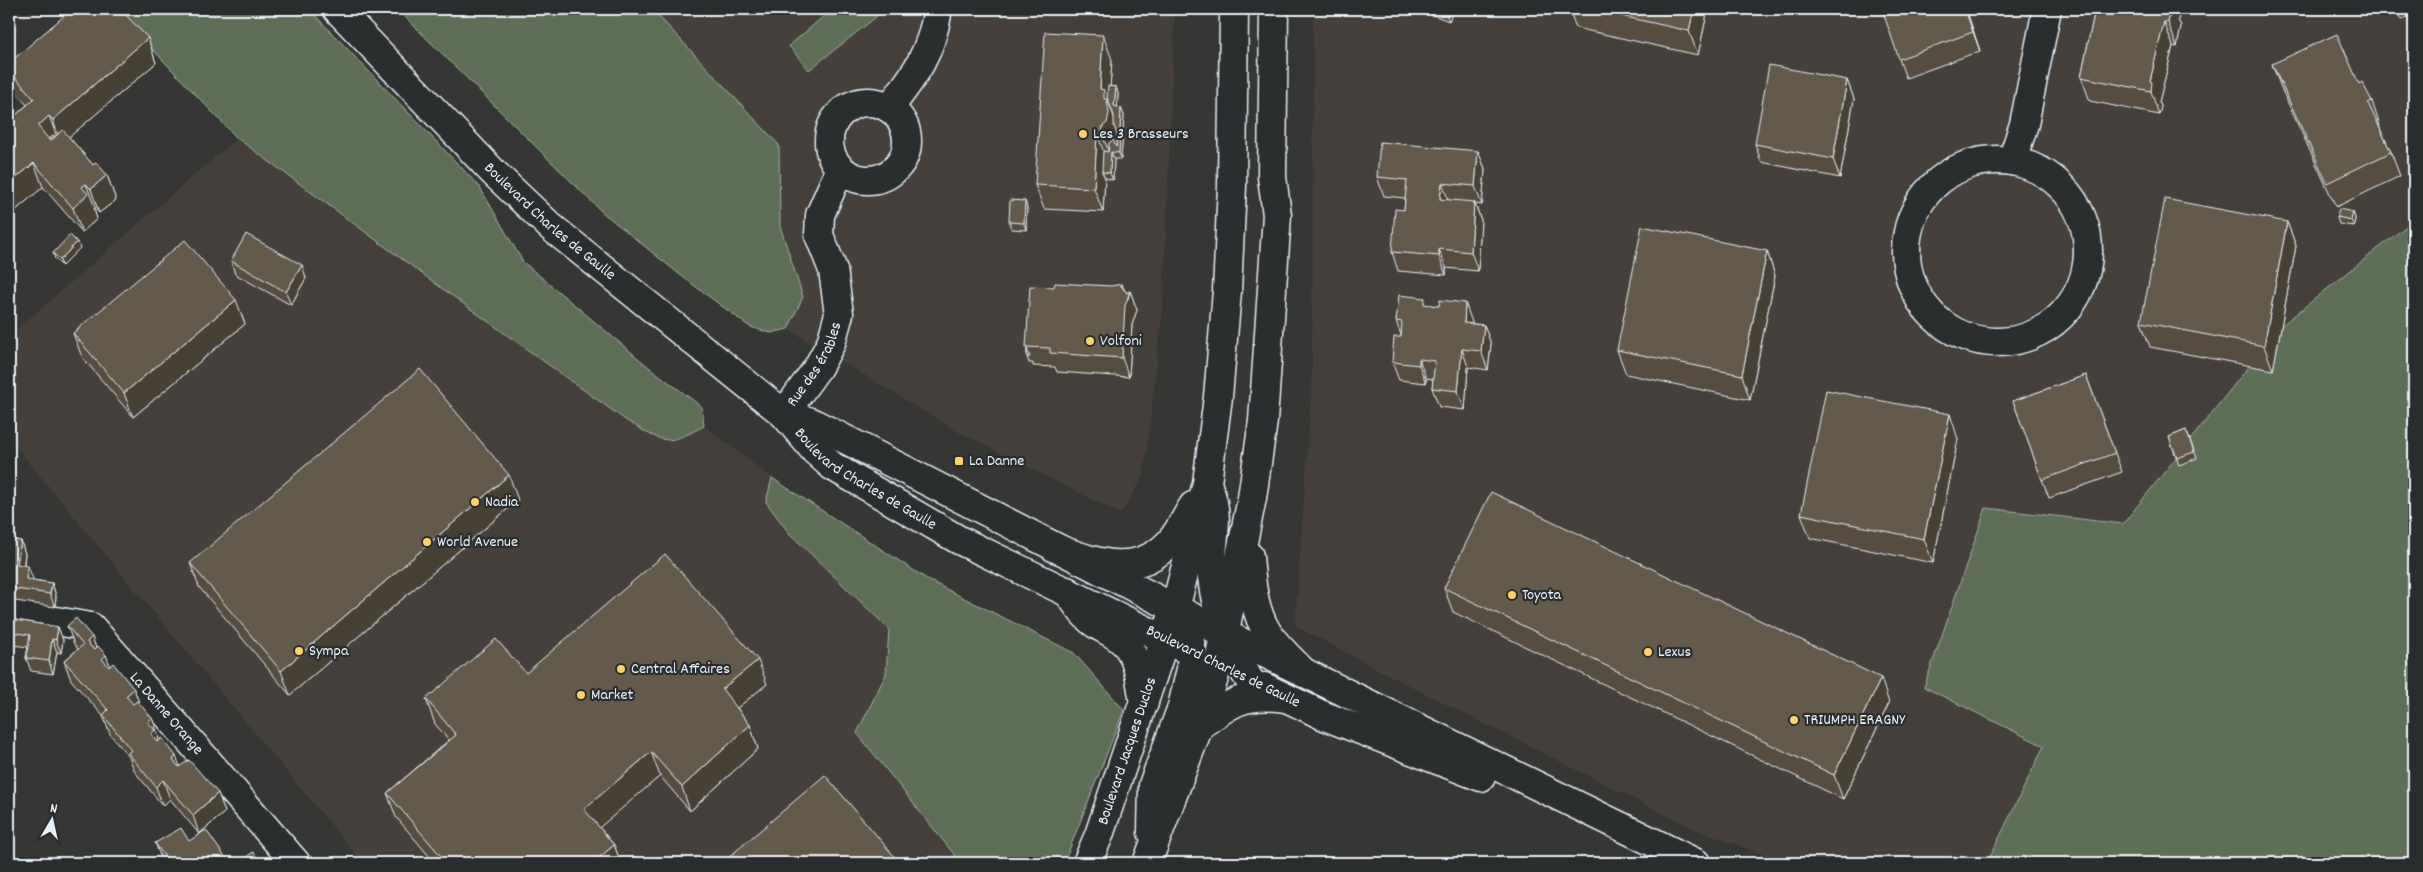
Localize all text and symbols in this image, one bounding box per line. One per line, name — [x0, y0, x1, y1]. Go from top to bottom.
place label: Les 3 Brasseurs — [1093, 123, 1189, 146]
marker: Les 3 Brasseurs — [1077, 128, 1089, 140]
street label: Boulevard Charles de Gaulle — [478, 157, 621, 286]
street label: Rue des érables — [781, 319, 848, 412]
place label: Volfoni — [1100, 330, 1142, 353]
marker: Volfoni — [1084, 335, 1096, 347]
street label: Boulevard Charles de Gaulle — [789, 423, 941, 536]
place label: La Danne — [969, 450, 1024, 473]
marker: La Danne — [953, 455, 965, 467]
place label: Nadia — [485, 491, 519, 514]
marker: Nadia — [469, 496, 481, 508]
place label: World Avenue — [437, 531, 518, 554]
marker: World Avenue — [421, 536, 433, 548]
place label: Toyota — [1522, 584, 1562, 607]
marker: Toyota — [1506, 589, 1518, 601]
street label: Boulevard Charles de Gaulle — [1142, 620, 1304, 714]
place label: Sympa — [309, 640, 349, 663]
place label: Lexus — [1658, 641, 1691, 664]
marker: Sympa — [293, 645, 305, 657]
marker: Lexus — [1642, 646, 1654, 658]
place label: Central Affaires — [631, 658, 730, 681]
marker: Central Affaires — [615, 663, 627, 675]
street label: La Danne Orange — [124, 667, 209, 760]
street label: Boulevard Jacques Duclos — [1092, 674, 1163, 828]
place label: Market — [591, 684, 633, 707]
marker: Market — [575, 689, 587, 701]
place label: TRIUMPH ERAGNY — [1804, 709, 1906, 732]
marker: TRIUMPH ERAGNY — [1788, 714, 1800, 726]
north arrow — [28, 794, 78, 844]
text: N — [49, 799, 59, 820]

